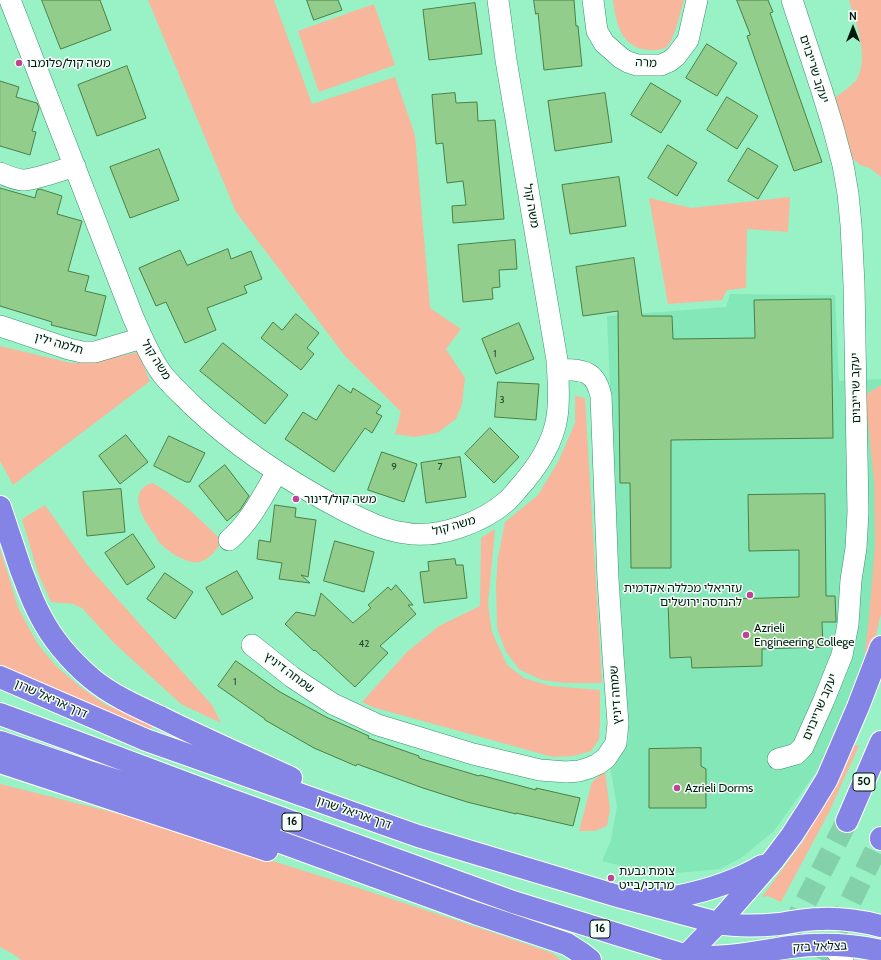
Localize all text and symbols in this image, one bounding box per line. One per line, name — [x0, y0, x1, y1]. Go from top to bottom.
north arrow — [833, 8, 873, 48]
text: N — [849, 9, 857, 23]
street label: יעקב שרייבוים — [796, 33, 832, 105]
street label: מרה — [635, 55, 657, 71]
place label: משה קול/פלומבו — [27, 56, 111, 70]
marker: משה קול/פלומבו — [14, 58, 24, 68]
street label: משה קול — [520, 183, 542, 229]
street label: תלמה ילין — [33, 330, 85, 358]
street label: משה קול — [138, 337, 174, 383]
house number: 1 — [493, 348, 497, 360]
street label: יעקב שרייבוים — [848, 352, 864, 424]
house number: 3 — [499, 394, 505, 406]
house number: 9 — [391, 461, 397, 473]
house number: 7 — [437, 461, 443, 473]
place label: משה קול/דינור — [304, 492, 377, 506]
marker: משה קול/דינור — [291, 494, 301, 504]
street label: משה קול — [431, 513, 477, 539]
place label: עזריאלי מכללה אקדמית להנדסה ירושלים — [624, 581, 742, 609]
marker: עזריאלי מכללה אקדמית להנדסה ירושלים — [745, 590, 755, 600]
place label: Azrieli Engineering College — [754, 621, 854, 649]
marker: Azrieli Engineering College — [741, 630, 751, 640]
house number: 42 — [358, 638, 370, 650]
street label: שמחה דיניץ — [261, 649, 317, 697]
street label: שמחה דיניץ — [607, 665, 625, 725]
street label: יעקב שרייבוים — [800, 672, 840, 742]
house number: 1 — [233, 676, 237, 688]
street label: דרך אריאל שרון — [13, 677, 89, 721]
road number: 50 — [853, 773, 875, 791]
place label: Azrieli Dorms — [685, 781, 753, 795]
marker: Azrieli Dorms — [672, 783, 682, 793]
street label: דרך אריאל שרון — [315, 794, 393, 832]
road number: 16 — [282, 813, 302, 831]
place label: צומת גבעת מרדכי/בייט — [619, 864, 675, 892]
marker: צומת גבעת מרדכי/בייט — [606, 873, 616, 883]
road number: 16 — [590, 920, 610, 938]
street label: בצלאל בזק — [792, 939, 848, 955]

